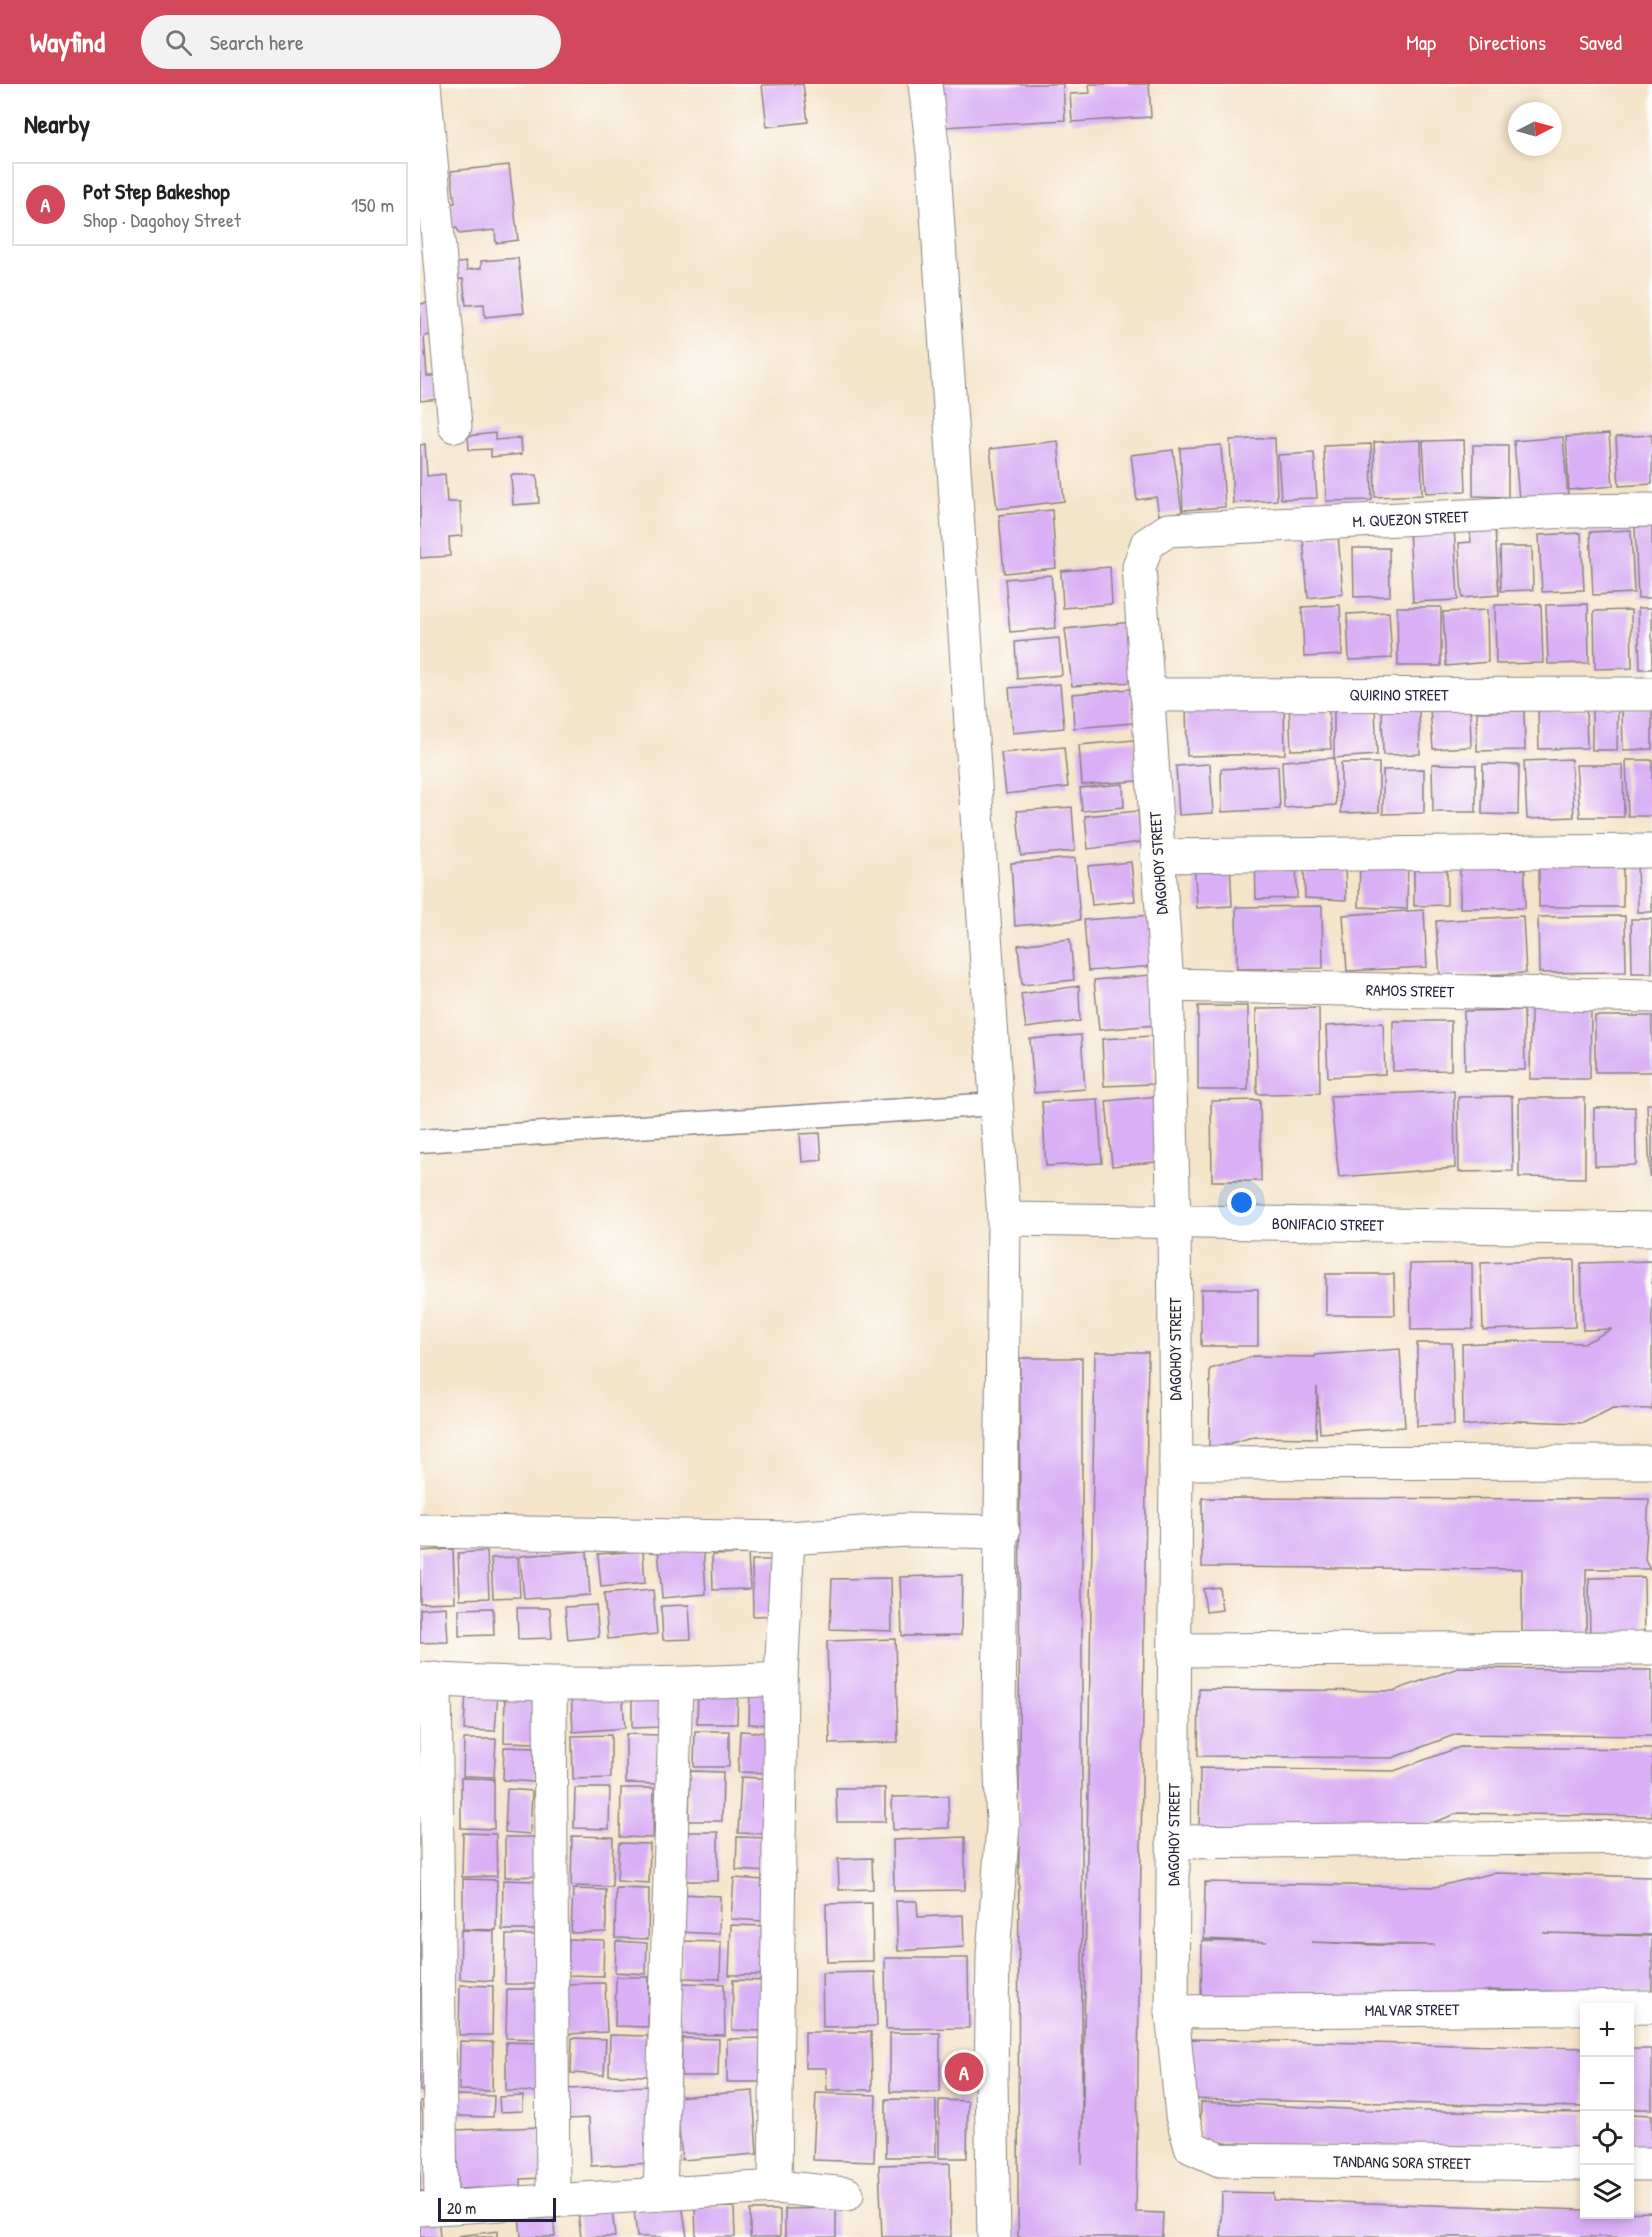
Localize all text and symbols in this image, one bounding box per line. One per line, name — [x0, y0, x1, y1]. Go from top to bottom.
search box — [141, 15, 561, 69]
text: Wayfind — [30, 23, 105, 61]
icon: search — [162, 26, 195, 59]
text: Search here — [210, 27, 304, 57]
text: Map — [1406, 28, 1436, 57]
text: Directions — [1469, 28, 1546, 57]
text: Saved — [1579, 28, 1622, 57]
north arrow — [1508, 102, 1562, 156]
text: Nearby — [24, 106, 90, 141]
text: Pot Step Bakeshop — [83, 176, 230, 206]
text: A — [41, 191, 50, 218]
text: 150 m — [351, 191, 394, 218]
text: Shop · Dagohoy Street — [83, 206, 241, 233]
street label: M. QUEZON STREET — [1352, 505, 1469, 532]
street label: QUIRINO STREET — [1349, 683, 1449, 706]
street label: DAGOHOY STREET — [1143, 810, 1173, 915]
street label: RAMOS STREET — [1366, 979, 1455, 1003]
your location — [1227, 1188, 1256, 1217]
street label: BONIFACIO STREET — [1272, 1212, 1385, 1236]
street label: DAGOHOY STREET — [1164, 1297, 1186, 1400]
street label: DAGOHOY STREET — [1162, 1783, 1185, 1886]
street label: MALVAR STREET — [1364, 1998, 1460, 2021]
map controls — [1580, 2003, 1634, 2219]
button: + — [1580, 2003, 1634, 2057]
pin: A — [944, 2050, 984, 2094]
button: − — [1580, 2057, 1634, 2111]
button: locate — [1580, 2111, 1634, 2165]
street label: TANDANG SORA STREET — [1333, 2150, 1472, 2174]
button: layers — [1580, 2165, 1634, 2219]
scale bar — [438, 2195, 556, 2222]
text: 20 m — [447, 2197, 476, 2219]

